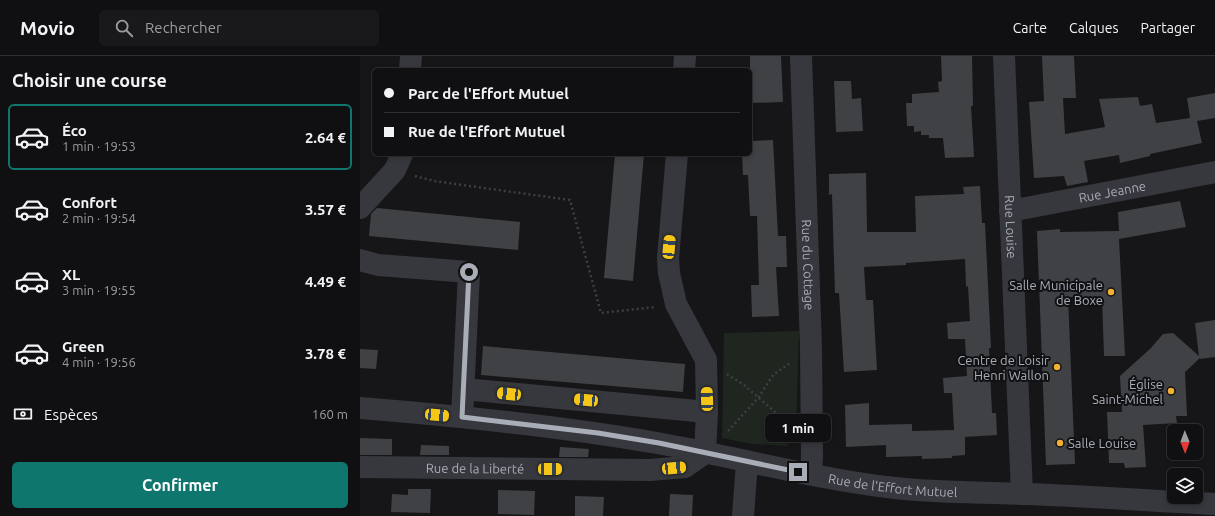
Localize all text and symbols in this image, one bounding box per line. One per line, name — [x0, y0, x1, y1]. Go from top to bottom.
search box — [99, 10, 379, 46]
text: Movio — [20, 17, 75, 39]
icon: search — [113, 17, 135, 39]
text: Rechercher — [145, 19, 222, 36]
text: Carte — [1013, 20, 1047, 36]
text: Calques — [1069, 20, 1118, 36]
text: Partager — [1140, 20, 1195, 36]
text: Choisir une course — [12, 70, 167, 90]
text: Parc de l'Effort Mutuel — [408, 85, 569, 102]
icon: car — [14, 119, 50, 155]
text: Éco — [62, 122, 87, 139]
text: Rue de l'Effort Mutuel — [408, 123, 565, 140]
text: 2.64 € — [305, 129, 346, 146]
text: 1 min · 19:53 — [62, 139, 136, 153]
street label: Rue Jeanne — [1077, 178, 1147, 205]
icon: car — [14, 191, 50, 227]
text: Confort — [62, 194, 117, 211]
street label: Rue Louise — [1003, 195, 1019, 259]
text: 3.57 € — [305, 201, 346, 218]
text: 2 min · 19:54 — [62, 211, 136, 225]
street label: Rue du Cottage — [800, 219, 817, 311]
car — [662, 235, 676, 259]
icon: car — [14, 263, 50, 299]
route start — [460, 263, 478, 281]
text: XL — [62, 266, 80, 283]
text: 4.49 € — [305, 273, 346, 290]
place label: Salle Municipale de Boxe — [1009, 278, 1103, 307]
text: 3 min · 19:55 — [62, 283, 136, 297]
marker: Salle Municipale de Boxe — [1106, 287, 1116, 297]
icon: car — [14, 335, 50, 371]
text: Green — [62, 338, 104, 355]
text: 3.78 € — [305, 345, 346, 362]
place label: Centre de Loisir Henri Wallon — [957, 353, 1049, 382]
text: 4 min · 19:56 — [62, 355, 136, 369]
marker: Centre de Loisir Henri Wallon — [1052, 362, 1062, 372]
place label: Église Saint-Michel — [1092, 376, 1164, 406]
marker: Église Saint-Michel — [1166, 386, 1176, 396]
car — [496, 387, 522, 401]
car — [701, 387, 713, 411]
car — [574, 393, 598, 407]
icon: cash — [12, 403, 34, 425]
text: Espèces — [44, 406, 98, 423]
text: 160 m — [312, 407, 348, 421]
car — [425, 408, 449, 422]
callout: 1 min — [765, 414, 831, 442]
text: 1 min — [782, 421, 814, 435]
north arrow — [1167, 424, 1203, 460]
map controls — [1167, 424, 1203, 504]
place label: Salle Louise — [1068, 436, 1136, 450]
marker: Salle Louise — [1055, 438, 1065, 448]
street label: Rue de la Liberté — [426, 461, 524, 476]
car — [662, 461, 686, 475]
button: Confirmer — [12, 462, 348, 508]
car — [538, 463, 562, 475]
route end — [789, 463, 807, 481]
button: layers — [1167, 468, 1203, 504]
street label: Rue de l'Effort Mutuel — [827, 471, 958, 499]

